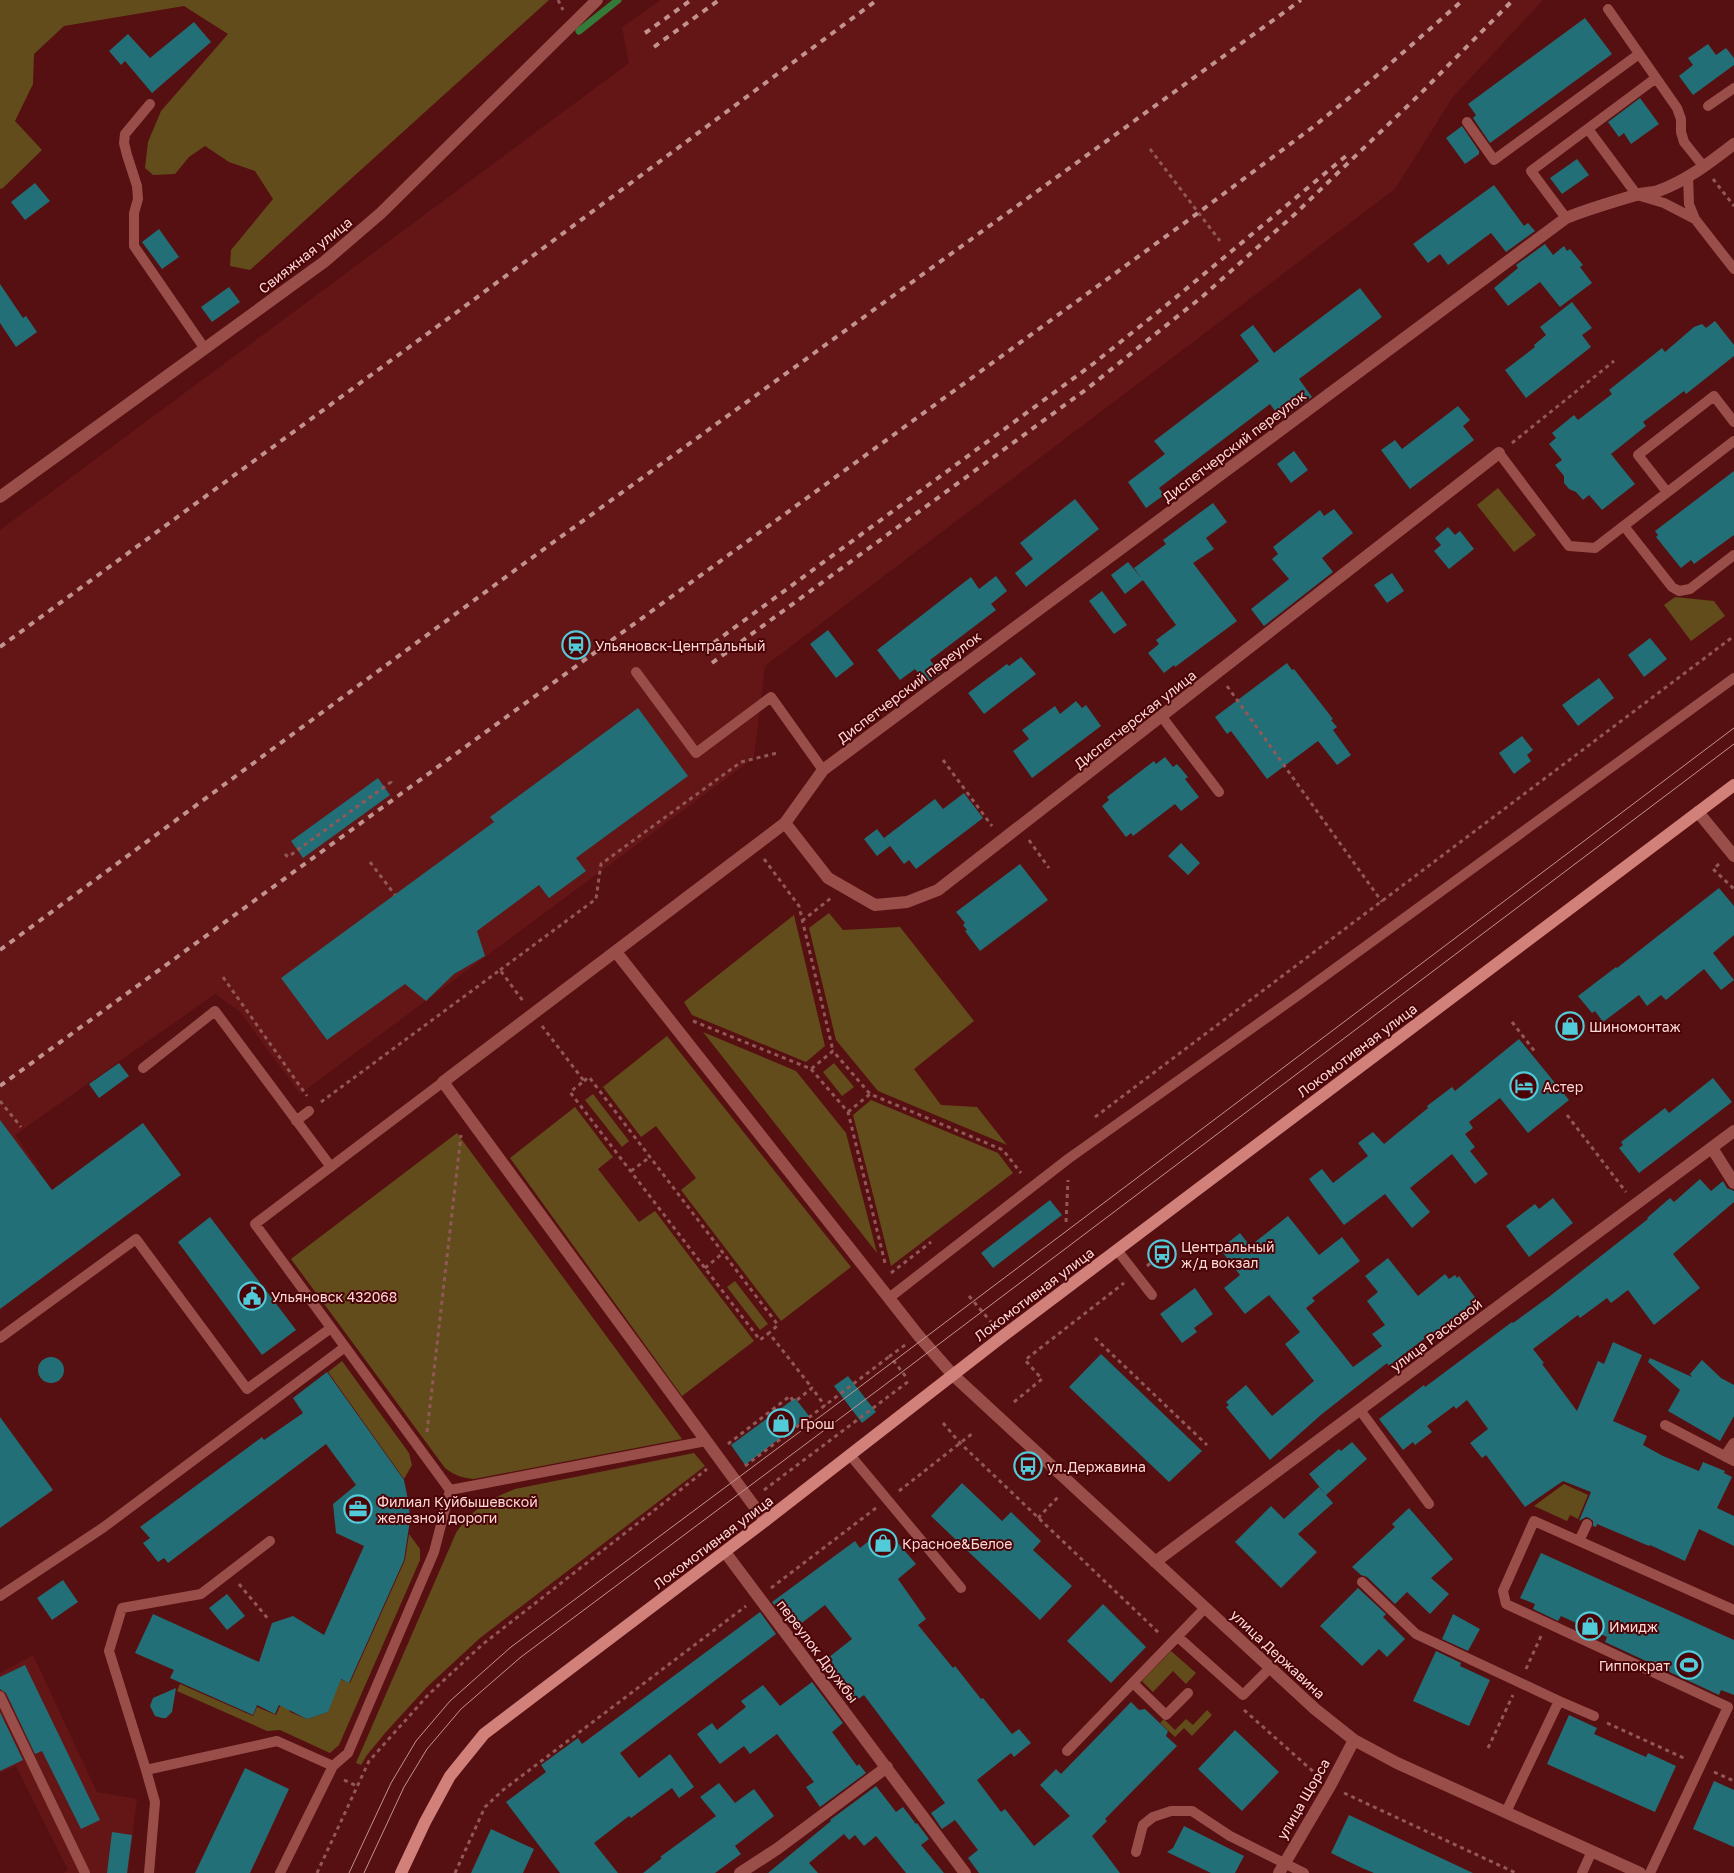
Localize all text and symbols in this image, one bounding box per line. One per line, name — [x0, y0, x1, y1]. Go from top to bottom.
street label: Свияжная улица — [255, 213, 355, 297]
street label: Диспетчерский переулок — [1159, 386, 1309, 506]
street label: Диспетчерский переулок — [834, 627, 984, 747]
station icon: Ульяновск-Центральный — [561, 630, 591, 660]
place label: Ульяновск-Центральный — [595, 637, 766, 654]
street label: Диспетчерская улица — [1071, 666, 1199, 772]
street label: Локомотивная улица — [1294, 1000, 1420, 1100]
shop icon: Шиномонтаж — [1555, 1011, 1585, 1041]
place label: Шиномонтаж — [1589, 1018, 1681, 1035]
hotel icon: Астер — [1509, 1071, 1539, 1101]
place label: Астер — [1543, 1078, 1583, 1095]
place label: Центральный ж/д вокзал — [1181, 1238, 1274, 1271]
bus stop icon: Центральный ж/д вокзал — [1147, 1239, 1177, 1269]
street label: Локомотивная улица — [971, 1244, 1097, 1344]
public building icon: Ульяновск 432068 — [237, 1281, 267, 1311]
place label: Ульяновск 432068 — [271, 1288, 397, 1305]
street label: улица Расковой — [1387, 1295, 1485, 1375]
shop icon: Грош — [766, 1408, 796, 1438]
place label: Грош — [800, 1415, 835, 1432]
bus stop icon: ул.Державина — [1013, 1451, 1043, 1481]
place label: ул.Державина — [1047, 1458, 1146, 1475]
street label: Локомотивная улица — [650, 1492, 776, 1592]
place label: Филиал Куйбышевской железной дороги — [377, 1493, 538, 1526]
office icon: Филиал Куйбышевской железной дороги — [343, 1494, 373, 1524]
shop icon: Красное&Белое — [868, 1528, 898, 1558]
place label: Красное&Белое — [902, 1535, 1012, 1552]
street label: переулок Дружбы — [774, 1596, 862, 1706]
street label: улица Державина — [1227, 1606, 1329, 1702]
shop icon: Имидж — [1575, 1611, 1605, 1641]
place label: Имидж — [1609, 1618, 1658, 1635]
sports icon: Гиппократ — [1674, 1650, 1704, 1680]
place label: Гиппократ — [1599, 1657, 1670, 1674]
street label: улица Щорса — [1273, 1755, 1333, 1843]

